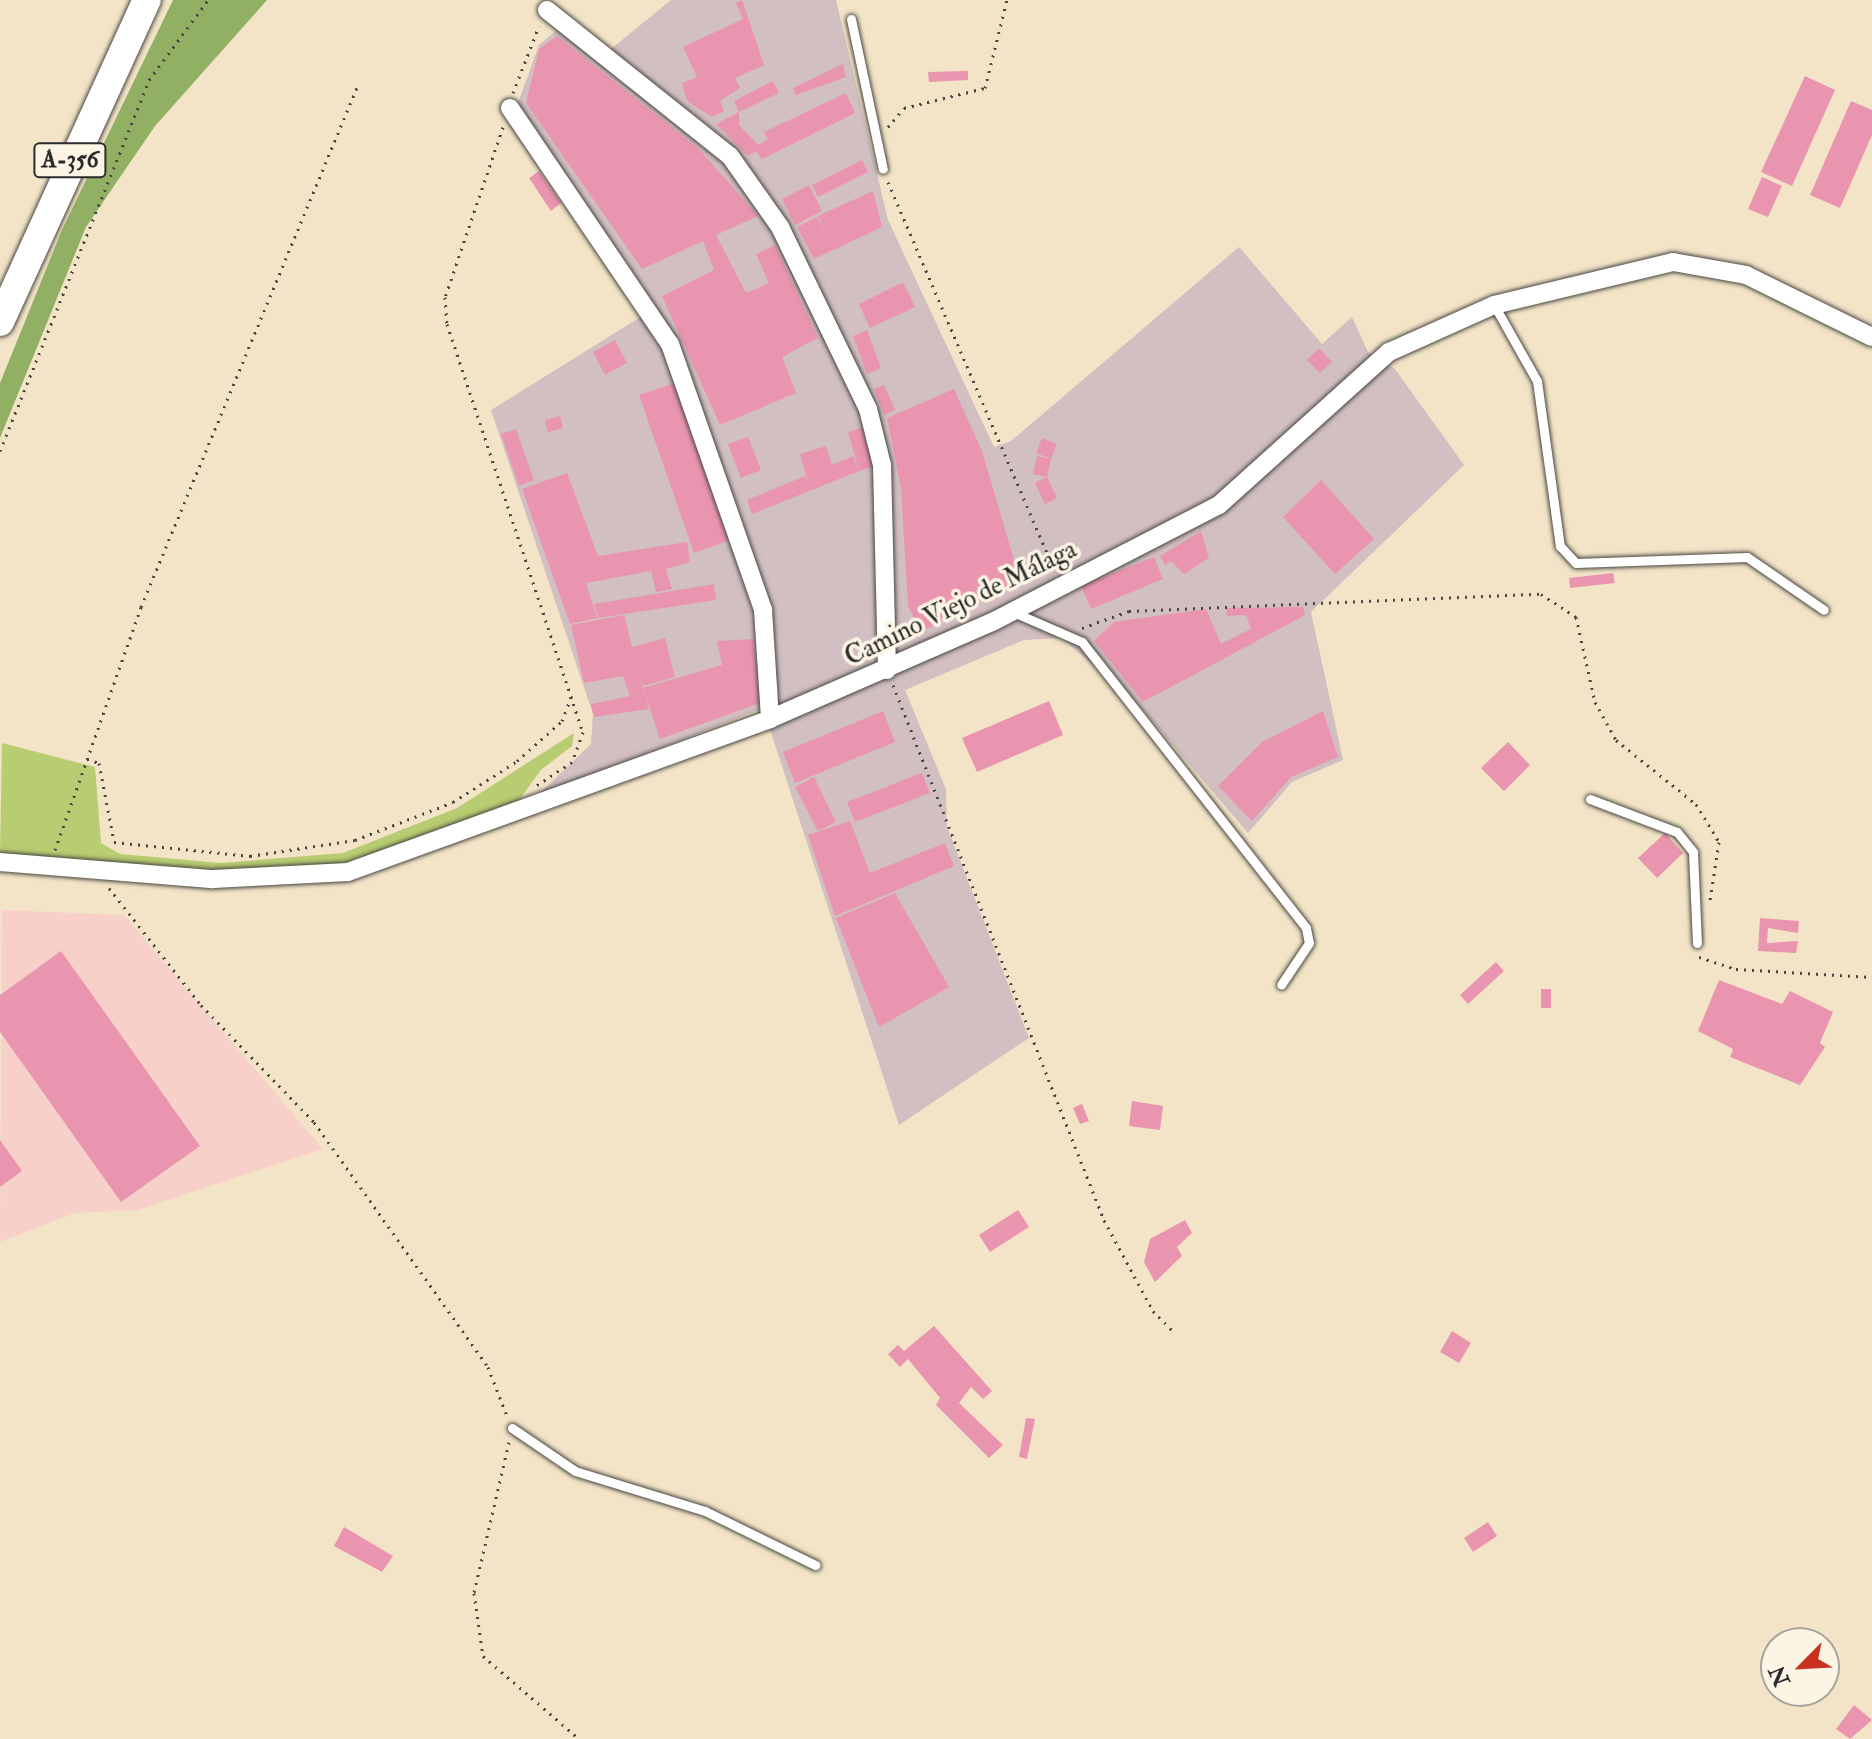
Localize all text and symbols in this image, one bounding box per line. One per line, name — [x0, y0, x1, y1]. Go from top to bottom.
road number: A-356 — [32, 140, 108, 180]
street label: Camino Viejo de Málaga — [840, 534, 1082, 674]
north arrow — [1760, 1627, 1840, 1707]
text: N — [1763, 1661, 1797, 1691]

